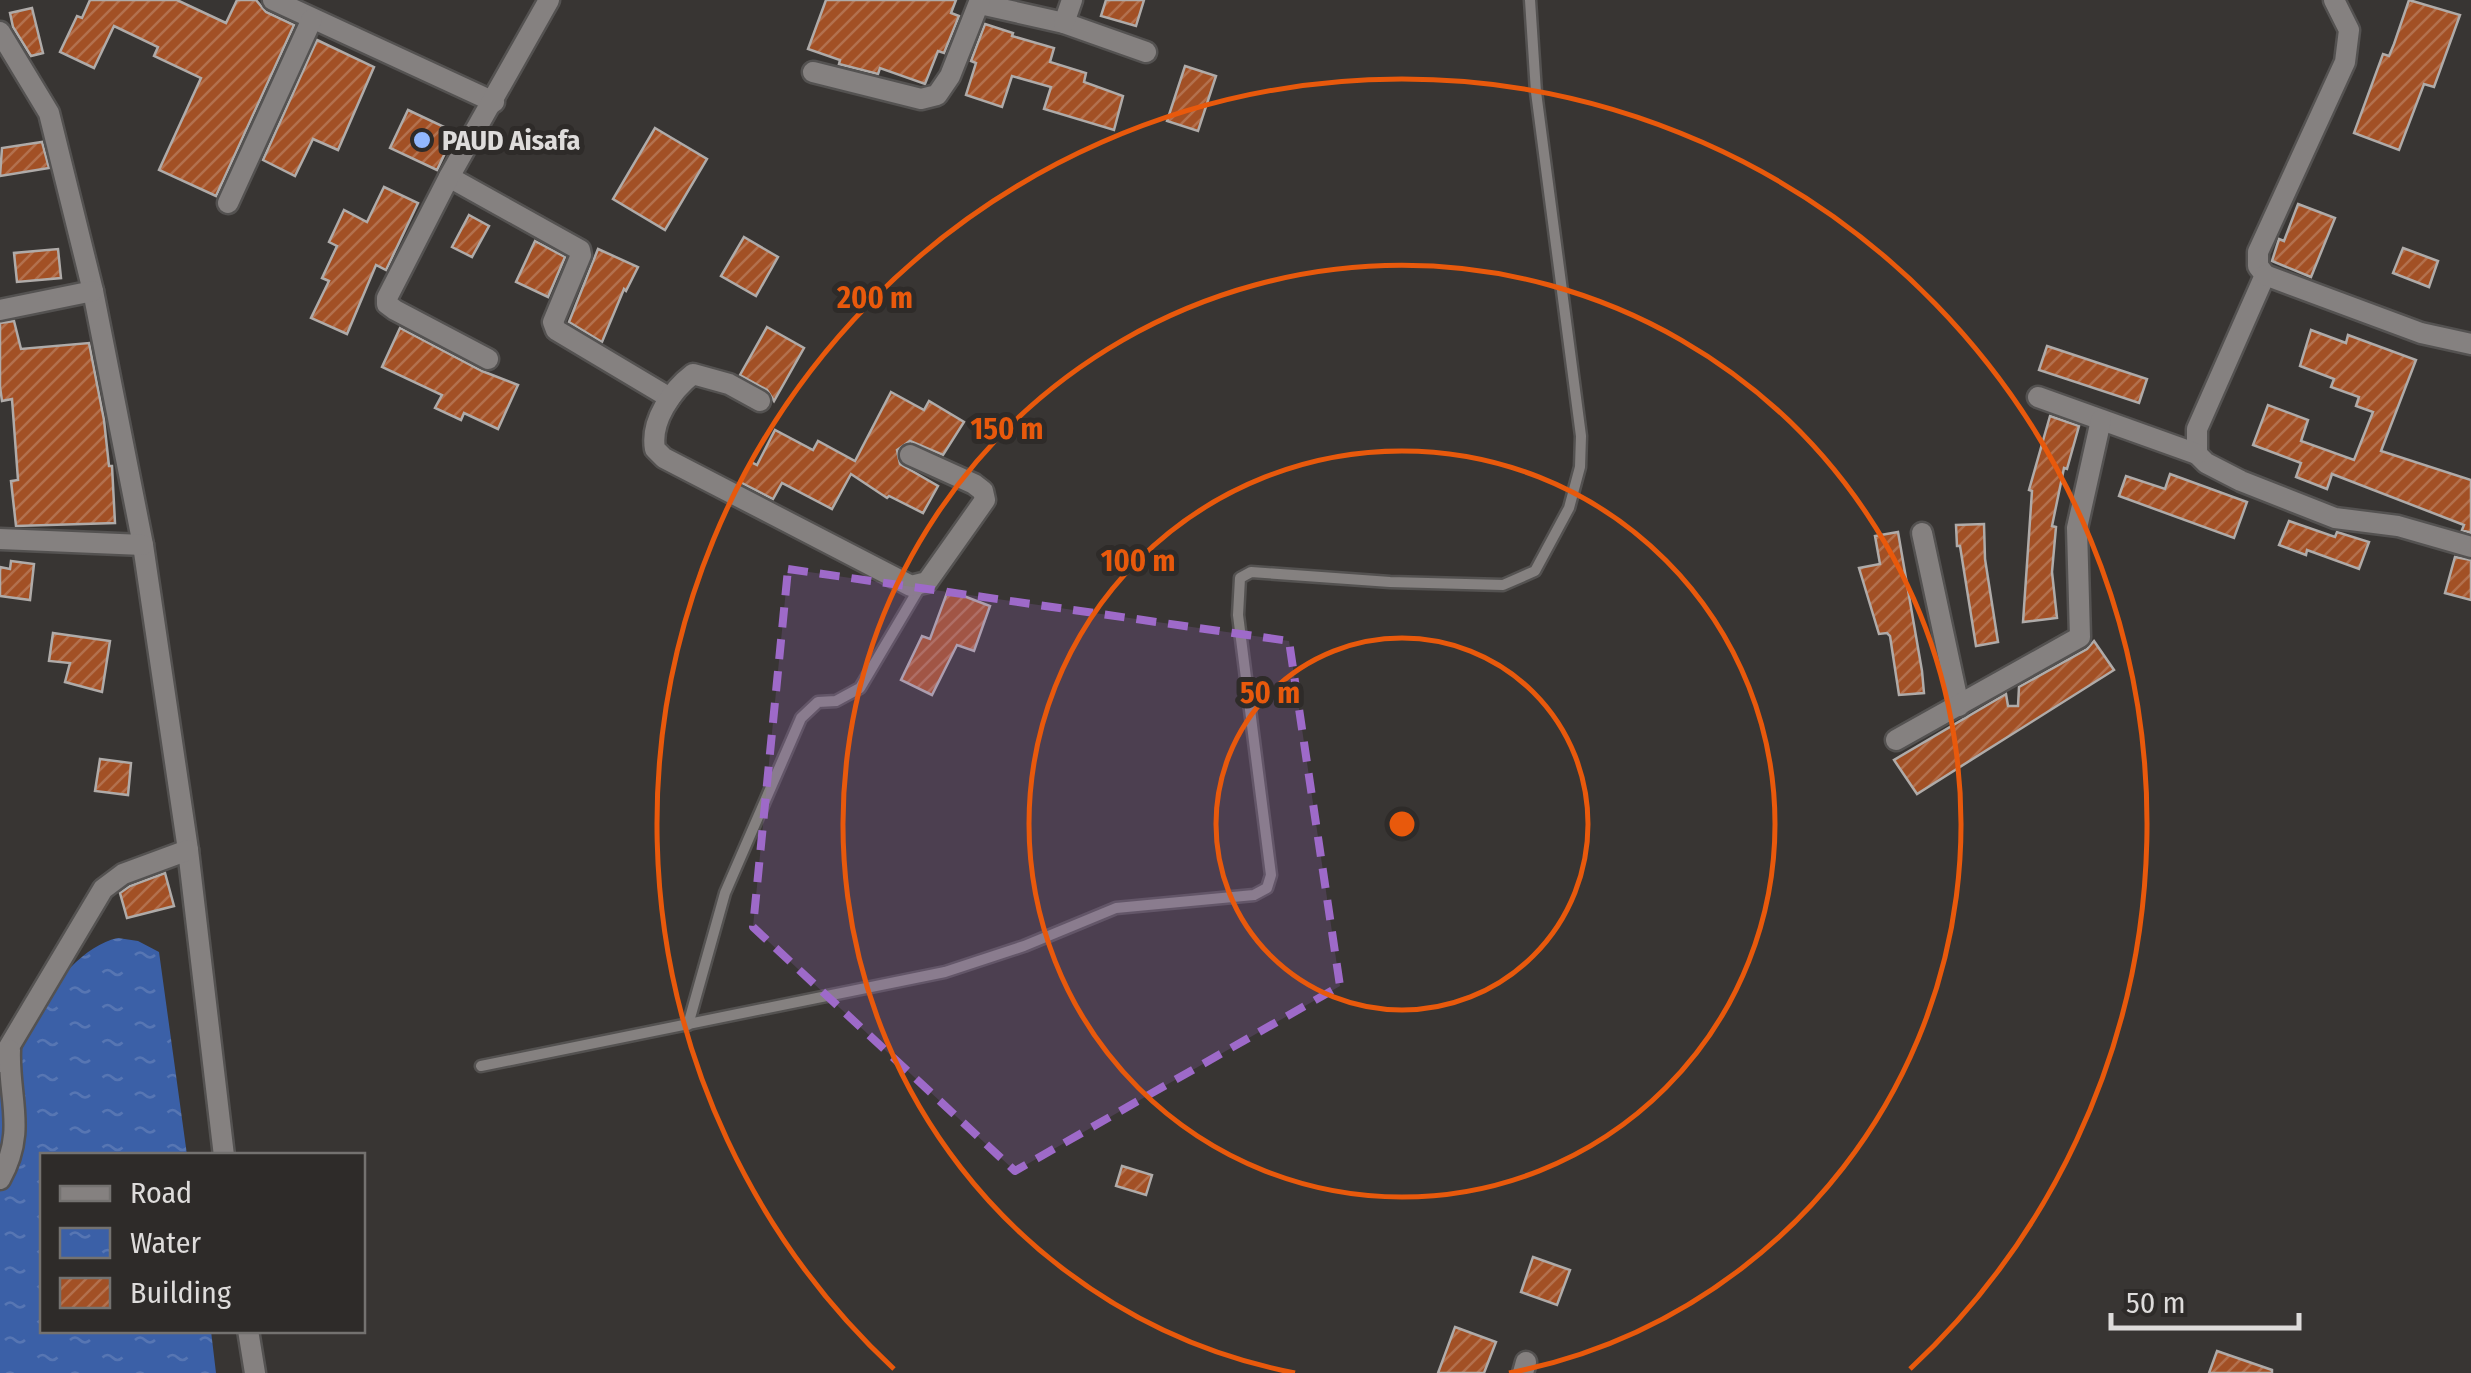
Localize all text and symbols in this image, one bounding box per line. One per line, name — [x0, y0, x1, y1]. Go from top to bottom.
place label: PAUD Aisafa — [442, 124, 580, 157]
marker: PAUD Aisafa — [411, 129, 433, 151]
text: 200 m — [836, 280, 913, 316]
text: 150 m — [971, 411, 1043, 447]
text: 100 m — [1101, 543, 1175, 579]
text: 50 m — [1240, 675, 1300, 711]
centre of rings — [1384, 806, 1420, 842]
legend — [40, 1153, 365, 1333]
text: Road — [130, 1175, 192, 1211]
text: Water — [130, 1225, 201, 1261]
scale bar — [2111, 1268, 2298, 1330]
text: Building — [130, 1275, 232, 1311]
text: 50 m — [2126, 1285, 2186, 1321]

